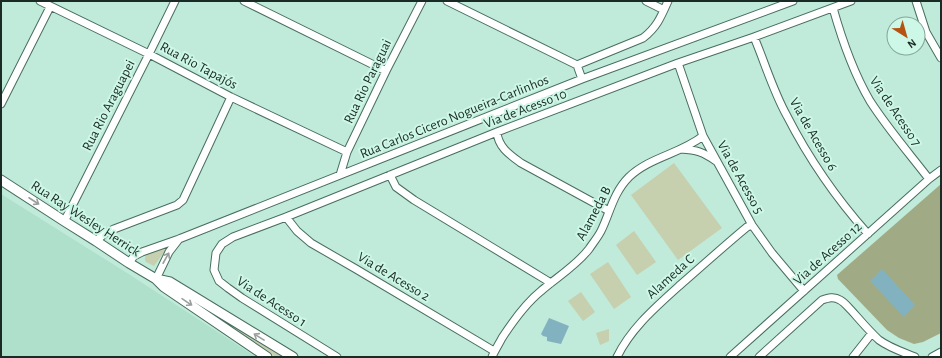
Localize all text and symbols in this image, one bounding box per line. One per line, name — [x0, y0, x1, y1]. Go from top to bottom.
north arrow — [886, 16, 926, 56]
street label: Rua Rio Paraguai — [342, 37, 394, 126]
text: N — [905, 37, 918, 50]
street label: Rua Rio Tapajós — [157, 40, 240, 92]
street label: Rua Rio Araguapei — [80, 58, 138, 153]
street label: Rua Carlos Cicero Nogueira-Carlinhos — [358, 73, 551, 161]
street label: Via de Acesso 7 — [867, 74, 924, 149]
street label: Via de Acesso 10 — [482, 87, 569, 131]
street label: Via de Acesso 6 — [787, 96, 840, 173]
street label: Via de Acesso 5 — [714, 139, 766, 216]
street label: Rua Ray Wesley Herrick — [28, 178, 143, 260]
street label: Alameda B — [574, 184, 614, 243]
one-way arrow — [28, 197, 39, 205]
street label: Via de Acesso 12 — [791, 220, 864, 288]
street label: Via de Acesso 2 — [355, 250, 432, 304]
one-way arrow — [162, 252, 170, 264]
street label: Alameda C — [644, 252, 697, 302]
street label: Via de Acesso 1 — [234, 274, 309, 330]
one-way arrow — [181, 298, 192, 307]
one-way arrow — [253, 332, 265, 340]

